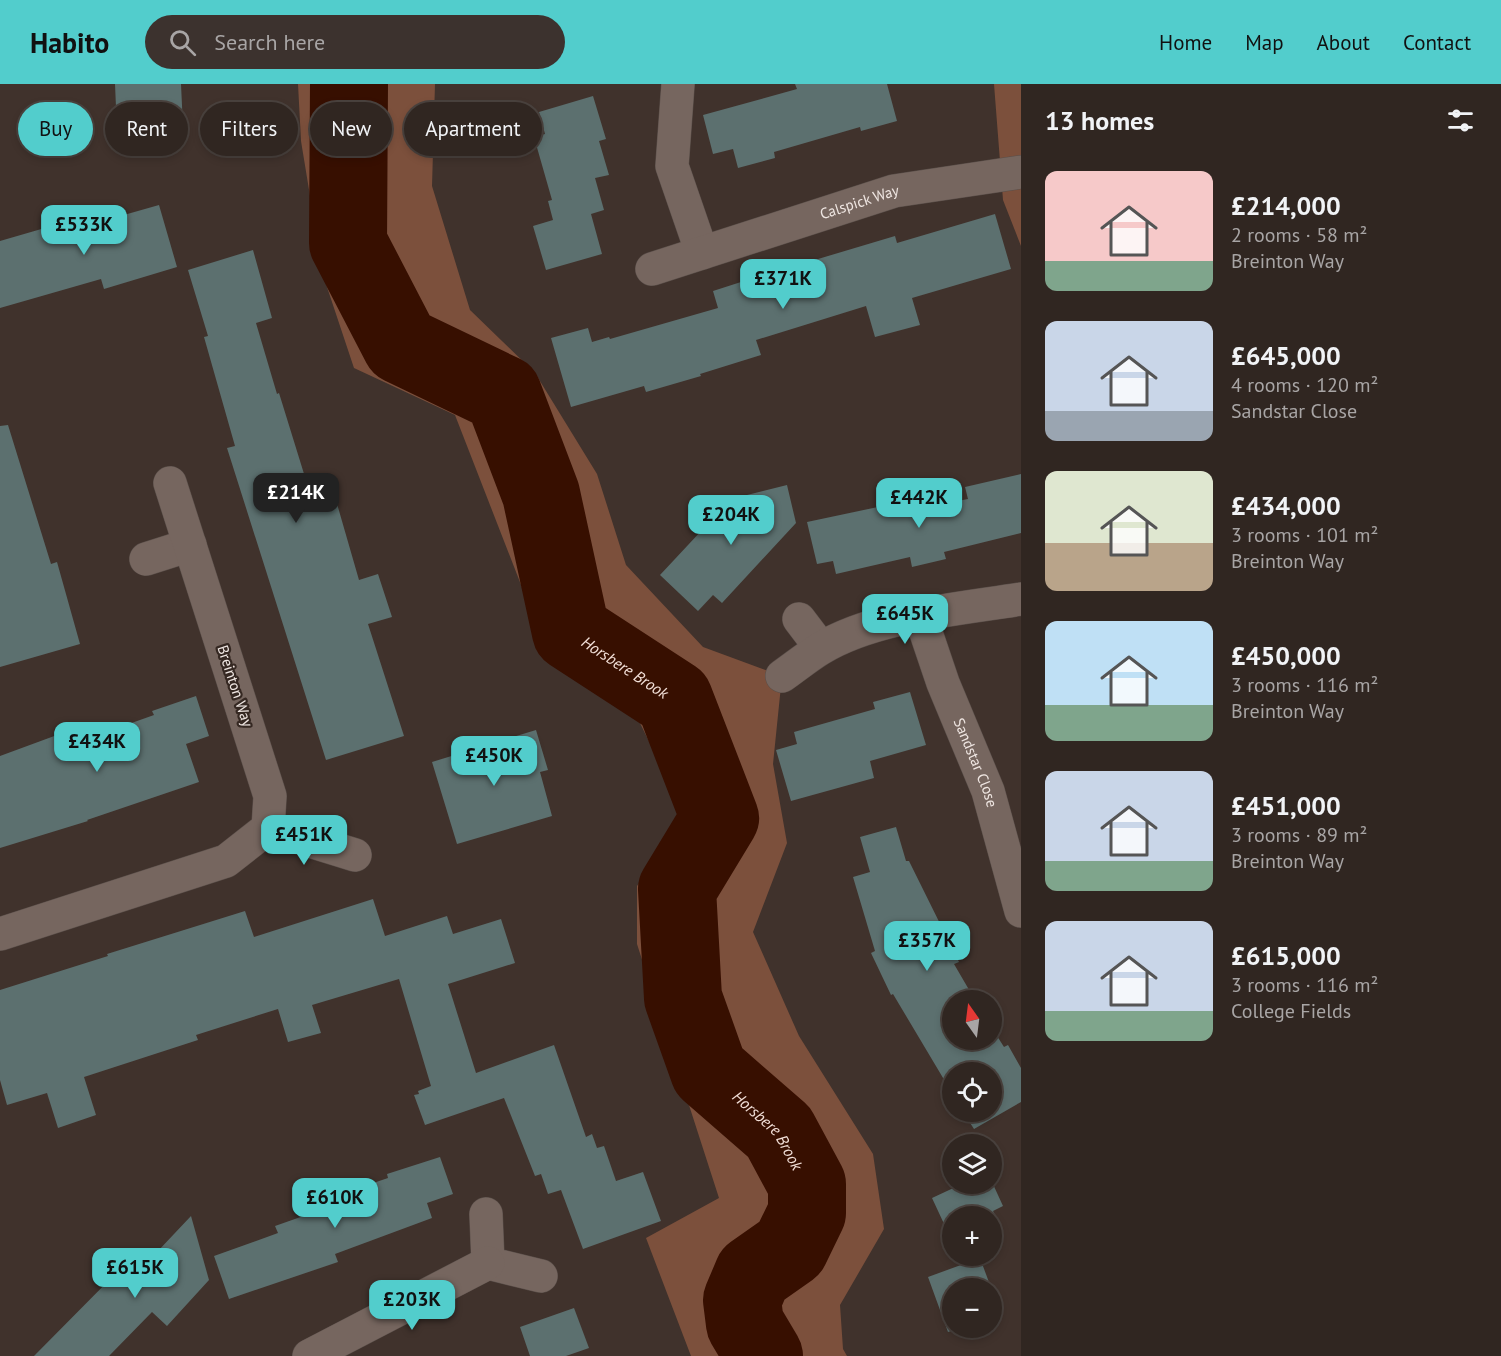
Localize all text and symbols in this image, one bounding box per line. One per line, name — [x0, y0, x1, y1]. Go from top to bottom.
search box — [145, 15, 565, 69]
text: Habito — [30, 24, 109, 61]
icon: search — [166, 26, 199, 59]
text: Search here — [214, 28, 325, 56]
text: Home — [1159, 29, 1212, 56]
text: Map — [1245, 29, 1284, 56]
text: About — [1317, 29, 1370, 56]
text: Contact — [1403, 29, 1471, 56]
chip: Buy — [18, 102, 93, 156]
chip: Rent — [105, 102, 188, 156]
chip: Filters — [200, 102, 298, 156]
chip: New — [310, 102, 392, 156]
chip: Apartment — [404, 102, 542, 156]
text: 13 homes — [1045, 104, 1154, 137]
icon: filters — [1444, 104, 1477, 137]
street label: Calspick Way — [817, 180, 900, 223]
text: £214,000 — [1231, 189, 1341, 222]
icon: home — [1093, 195, 1165, 267]
pin: £533K — [42, 205, 126, 256]
text: £533K — [55, 211, 113, 237]
text: 2 rooms · 58 m² — [1231, 222, 1367, 248]
text: Breinton Way — [1231, 248, 1344, 274]
pin: £371K — [741, 259, 825, 310]
text: £371K — [754, 265, 812, 291]
text: £645,000 — [1231, 339, 1341, 372]
icon: home — [1093, 345, 1165, 417]
text: 4 rooms · 120 m² — [1231, 372, 1378, 398]
text: Sandstar Close — [1231, 398, 1357, 424]
pin: £214K — [254, 473, 338, 524]
pin: £442K — [877, 478, 961, 529]
text: £214K — [267, 479, 325, 505]
text: £442K — [890, 484, 948, 510]
text: £434,000 — [1231, 489, 1341, 522]
pin: £204K — [689, 495, 773, 546]
icon: home — [1093, 495, 1165, 567]
text: £204K — [702, 501, 760, 527]
text: 3 rooms · 101 m² — [1231, 522, 1378, 548]
text: Breinton Way — [1231, 548, 1344, 574]
pin: £645K — [863, 594, 947, 645]
text: £645K — [876, 600, 934, 626]
water label: Horsbere Brook — [578, 632, 673, 703]
text: £450,000 — [1231, 639, 1341, 672]
street label: Breinton Way — [213, 643, 258, 729]
icon: home — [1093, 645, 1165, 717]
text: 3 rooms · 116 m² — [1231, 672, 1378, 698]
text: Breinton Way — [1231, 698, 1344, 724]
street label: Sandstar Close — [950, 715, 1002, 809]
pin: £434K — [55, 722, 139, 773]
text: £434K — [68, 728, 126, 754]
pin: £450K — [452, 736, 536, 787]
text: £450K — [465, 742, 523, 768]
text: £451,000 — [1231, 789, 1341, 822]
icon: home — [1093, 795, 1165, 867]
pin: £451K — [262, 815, 346, 866]
text: £451K — [275, 821, 333, 847]
text: 3 rooms · 89 m² — [1231, 822, 1367, 848]
text: Breinton Way — [1231, 848, 1344, 874]
pin: £357K — [885, 921, 969, 972]
text: £357K — [898, 927, 956, 953]
text: £615,000 — [1231, 939, 1341, 972]
icon: home — [1093, 945, 1165, 1017]
text: 3 rooms · 116 m² — [1231, 972, 1378, 998]
north arrow — [942, 990, 1002, 1050]
map controls — [942, 990, 1002, 1338]
text: College Fields — [1231, 998, 1351, 1024]
button: locate — [942, 1062, 1002, 1122]
water label: Horsbere Brook — [729, 1086, 808, 1174]
button: layers — [942, 1134, 1002, 1194]
pin: £610K — [293, 1178, 377, 1229]
text: £610K — [306, 1184, 364, 1210]
button: + — [942, 1206, 1002, 1266]
pin: £615K — [93, 1248, 177, 1299]
text: £615K — [106, 1254, 164, 1280]
button: − — [942, 1278, 1002, 1338]
pin: £203K — [370, 1280, 454, 1331]
text: £203K — [383, 1286, 441, 1312]

